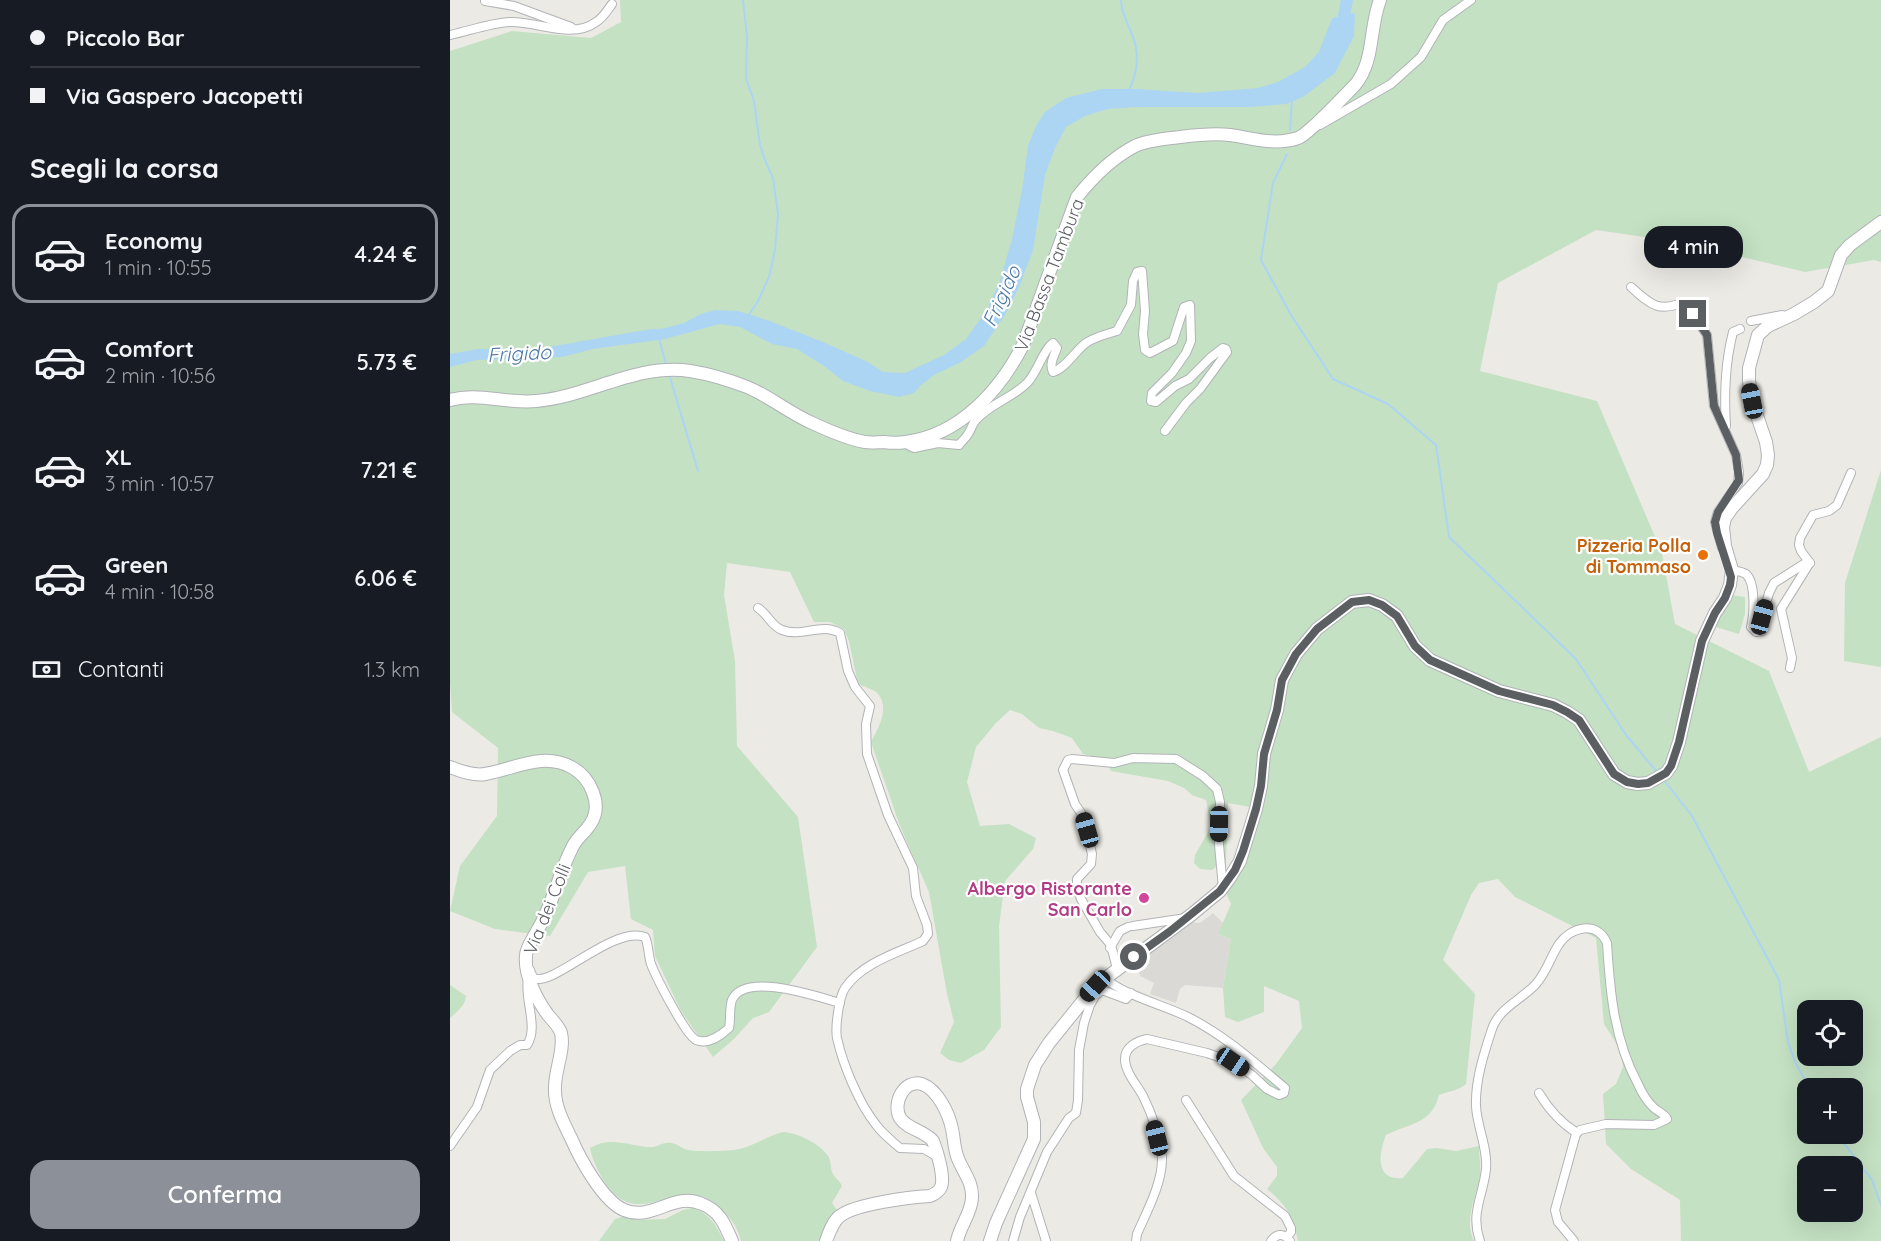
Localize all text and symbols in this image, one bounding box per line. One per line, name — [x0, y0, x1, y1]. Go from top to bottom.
text: Piccolo Bar — [66, 24, 184, 52]
text: Via Gaspero Jacopetti — [66, 82, 303, 110]
text: Scegli la corsa — [30, 151, 219, 185]
street label: Via Bassa Tambura — [1009, 195, 1089, 355]
icon: car — [33, 227, 87, 281]
text: Economy — [105, 227, 203, 255]
callout: 4 min — [1644, 227, 1742, 269]
text: 4 min — [1668, 234, 1719, 259]
text: 4.24 € — [354, 240, 417, 268]
text: 1 min · 10:55 — [105, 255, 212, 280]
water label: Frigido — [976, 261, 1026, 330]
route end — [1679, 300, 1706, 327]
icon: car — [33, 335, 87, 389]
text: Comfort — [105, 335, 194, 363]
water label: Frigido — [486, 339, 553, 367]
text: 5.73 € — [357, 348, 417, 376]
text: 2 min · 10:56 — [105, 363, 215, 388]
car — [1740, 382, 1764, 420]
icon: car — [33, 443, 87, 497]
text: XL — [105, 443, 132, 471]
text: 7.21 € — [361, 456, 417, 484]
text: 3 min · 10:57 — [105, 471, 214, 496]
place label: Pizzeria Polla di Tommaso — [1577, 534, 1691, 578]
marker: Pizzeria Polla di Tommaso — [1696, 548, 1710, 562]
icon: car — [33, 551, 87, 605]
text: Green — [105, 551, 168, 579]
text: 6.06 € — [354, 564, 417, 592]
text: 4 min · 10:58 — [105, 579, 215, 604]
car — [1749, 597, 1775, 637]
icon: cash — [30, 653, 63, 686]
text: Contanti — [78, 655, 164, 683]
text: 1.3 km — [364, 657, 420, 682]
car — [1210, 806, 1228, 842]
car — [1073, 810, 1101, 850]
street label: Via dei Colli — [518, 860, 576, 958]
place label: Albergo Ristorante San Carlo — [967, 877, 1132, 921]
marker: Albergo Ristorante San Carlo — [1137, 891, 1151, 905]
route start — [1120, 943, 1147, 970]
car — [1076, 967, 1114, 1005]
map controls — [1797, 1000, 1863, 1222]
button: locate — [1797, 1000, 1863, 1066]
car — [1213, 1044, 1253, 1080]
button: + — [1797, 1078, 1863, 1144]
car — [1144, 1118, 1170, 1158]
button: − — [1797, 1156, 1863, 1222]
button: Conferma — [30, 1160, 420, 1229]

